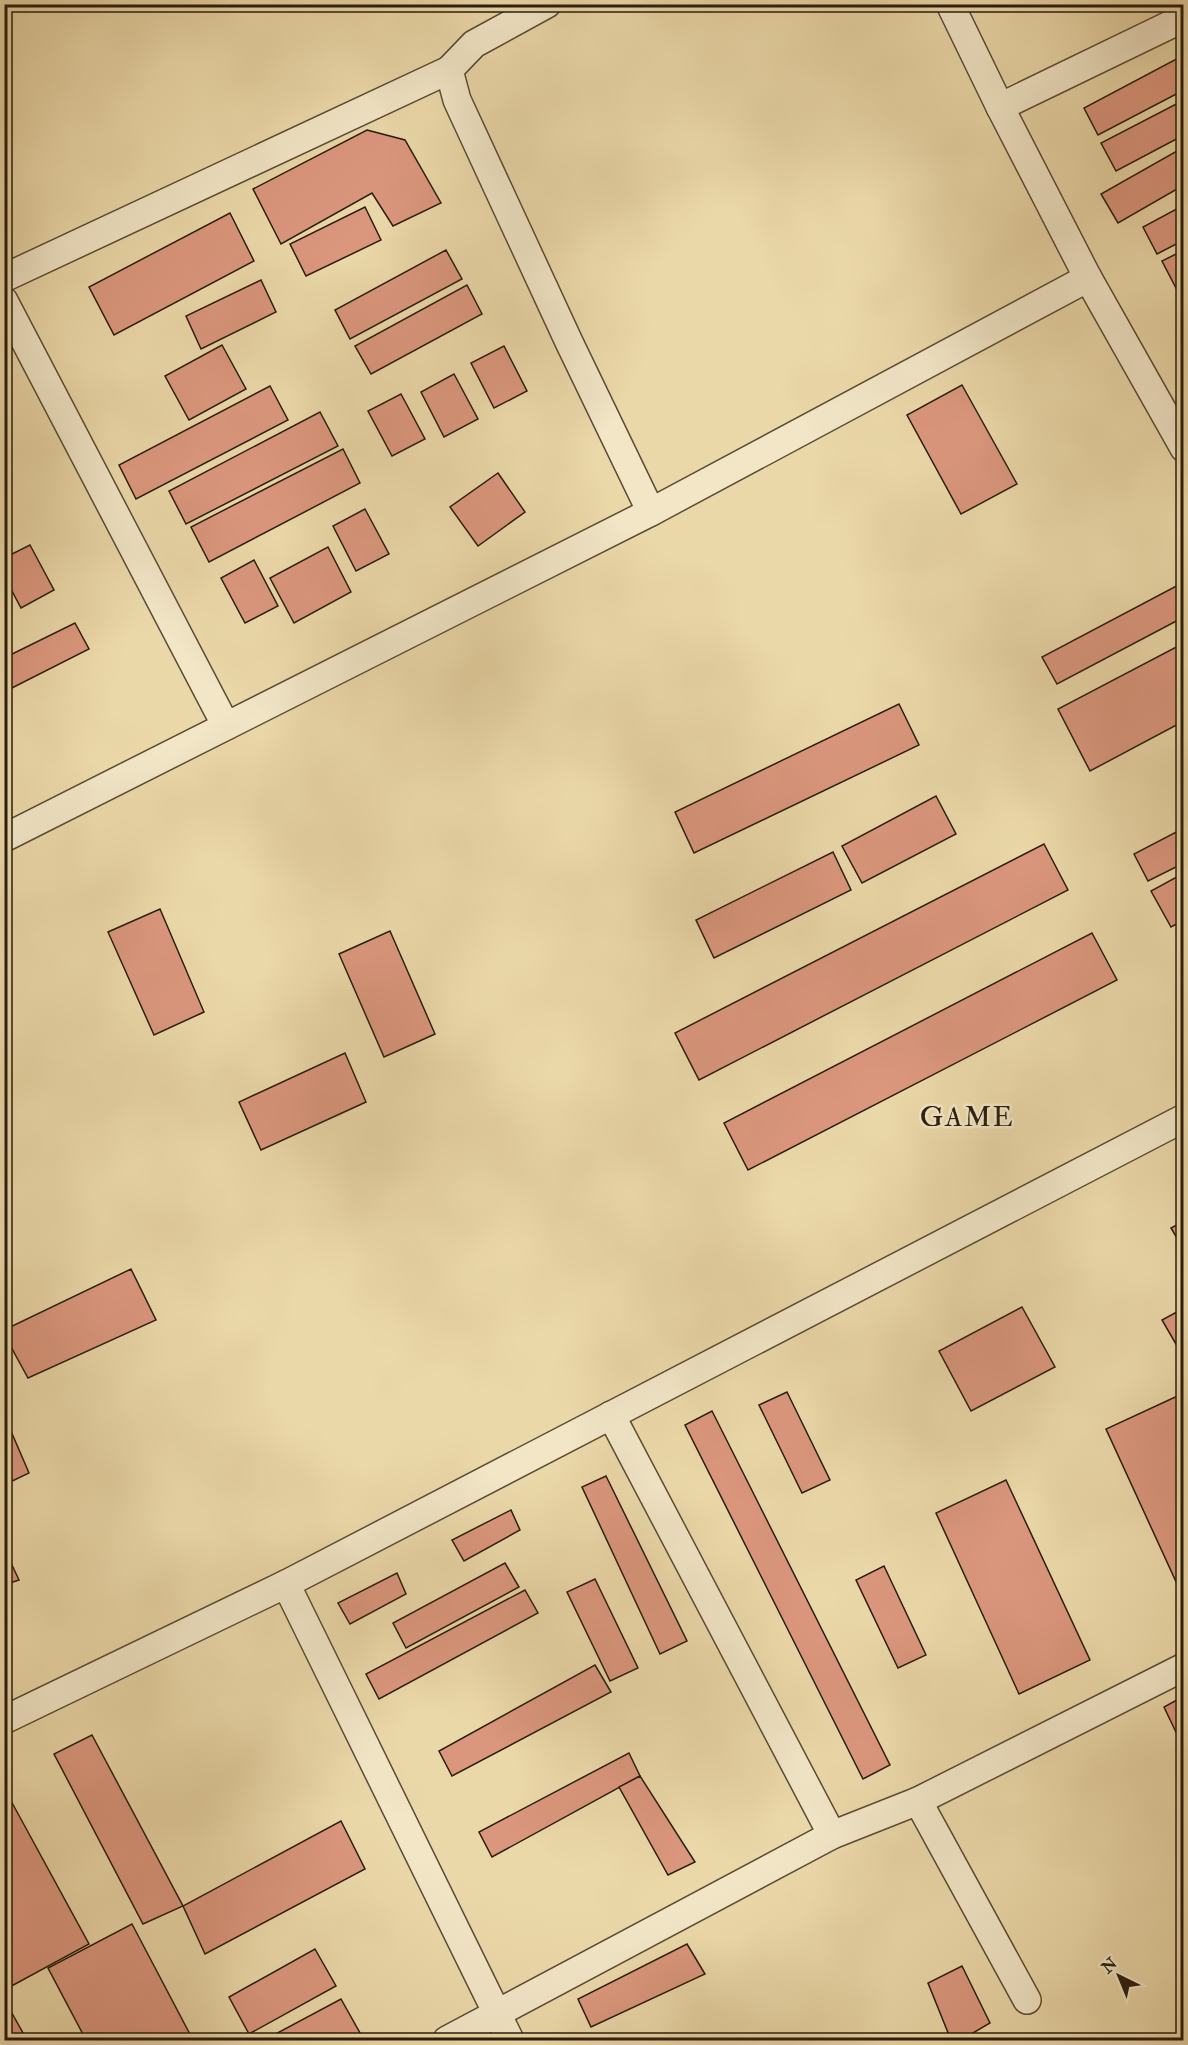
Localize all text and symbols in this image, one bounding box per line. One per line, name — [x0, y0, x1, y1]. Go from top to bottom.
district label: GAME — [920, 1100, 1014, 1135]
north arrow — [1089, 1946, 1149, 2006]
text: N — [1097, 1953, 1122, 1979]

